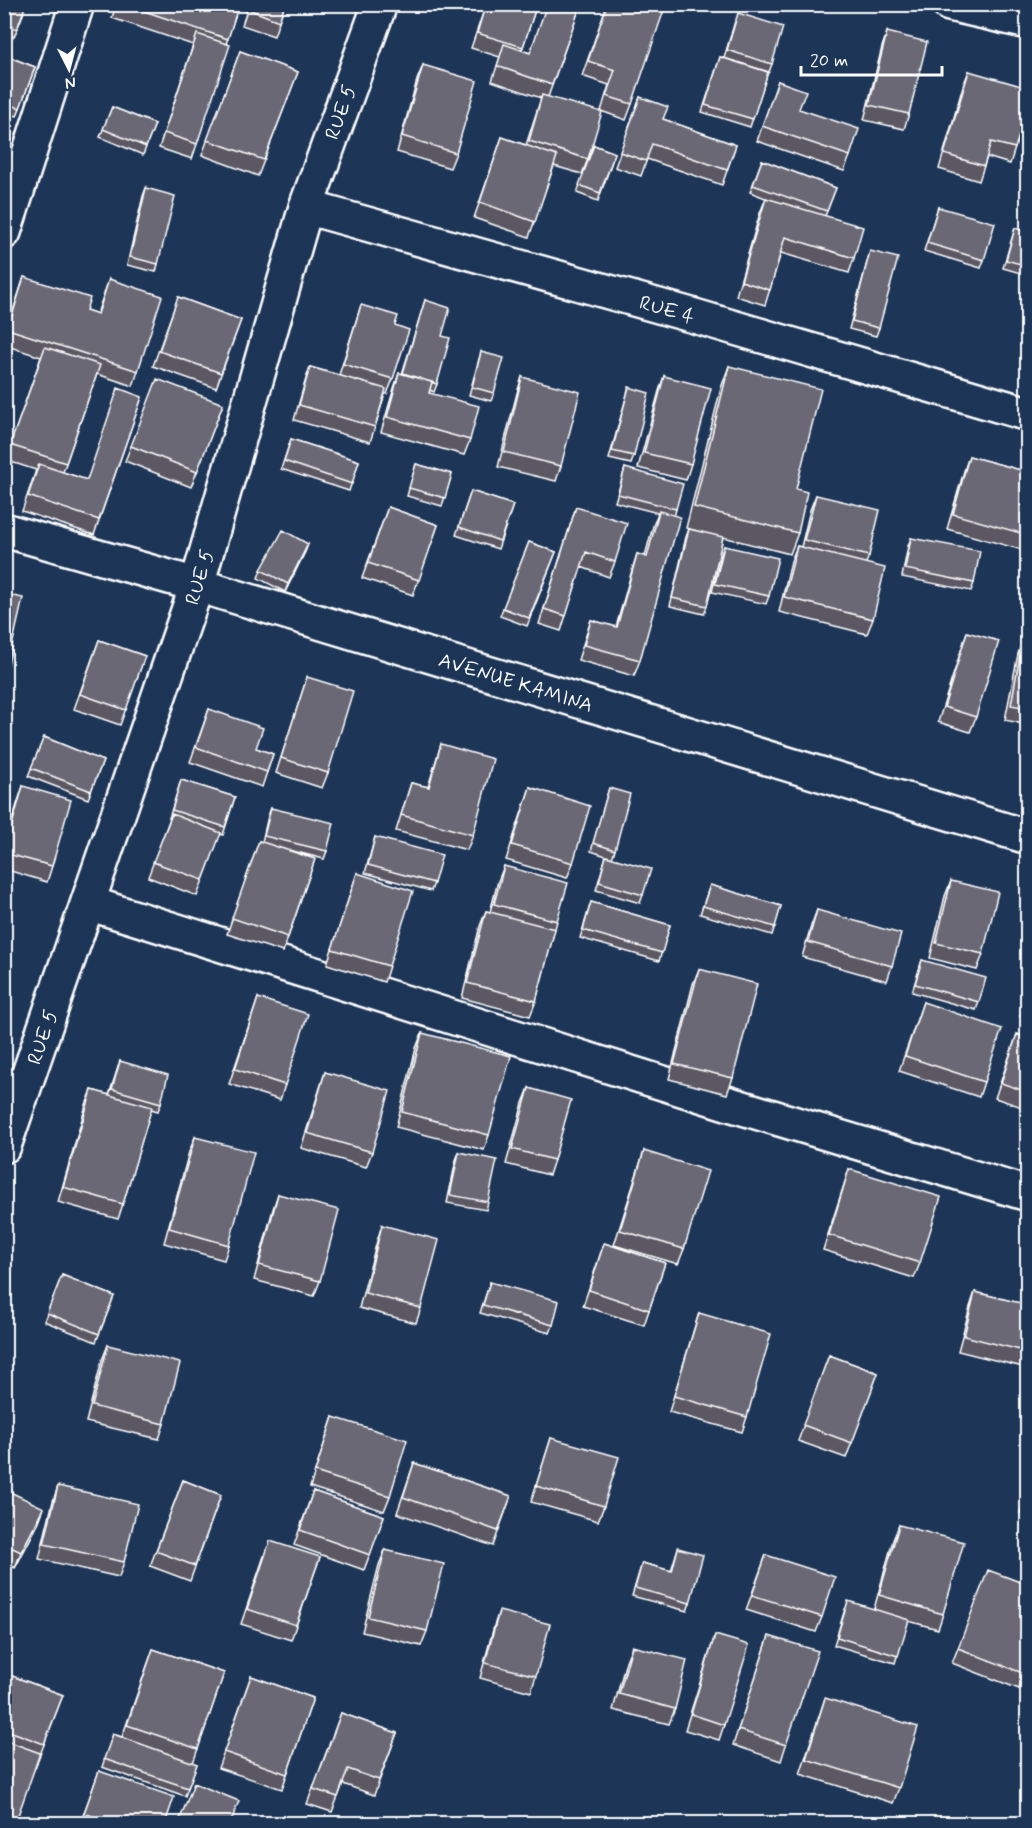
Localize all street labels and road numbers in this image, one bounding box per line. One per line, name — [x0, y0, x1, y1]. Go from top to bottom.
street label: RUE 5 — [319, 81, 364, 144]
street label: RUE 4 — [636, 290, 698, 331]
street label: RUE 5 — [179, 547, 222, 608]
street label: AVENUE KAMINA — [435, 647, 596, 720]
street label: RUE 5 — [21, 1006, 65, 1068]

